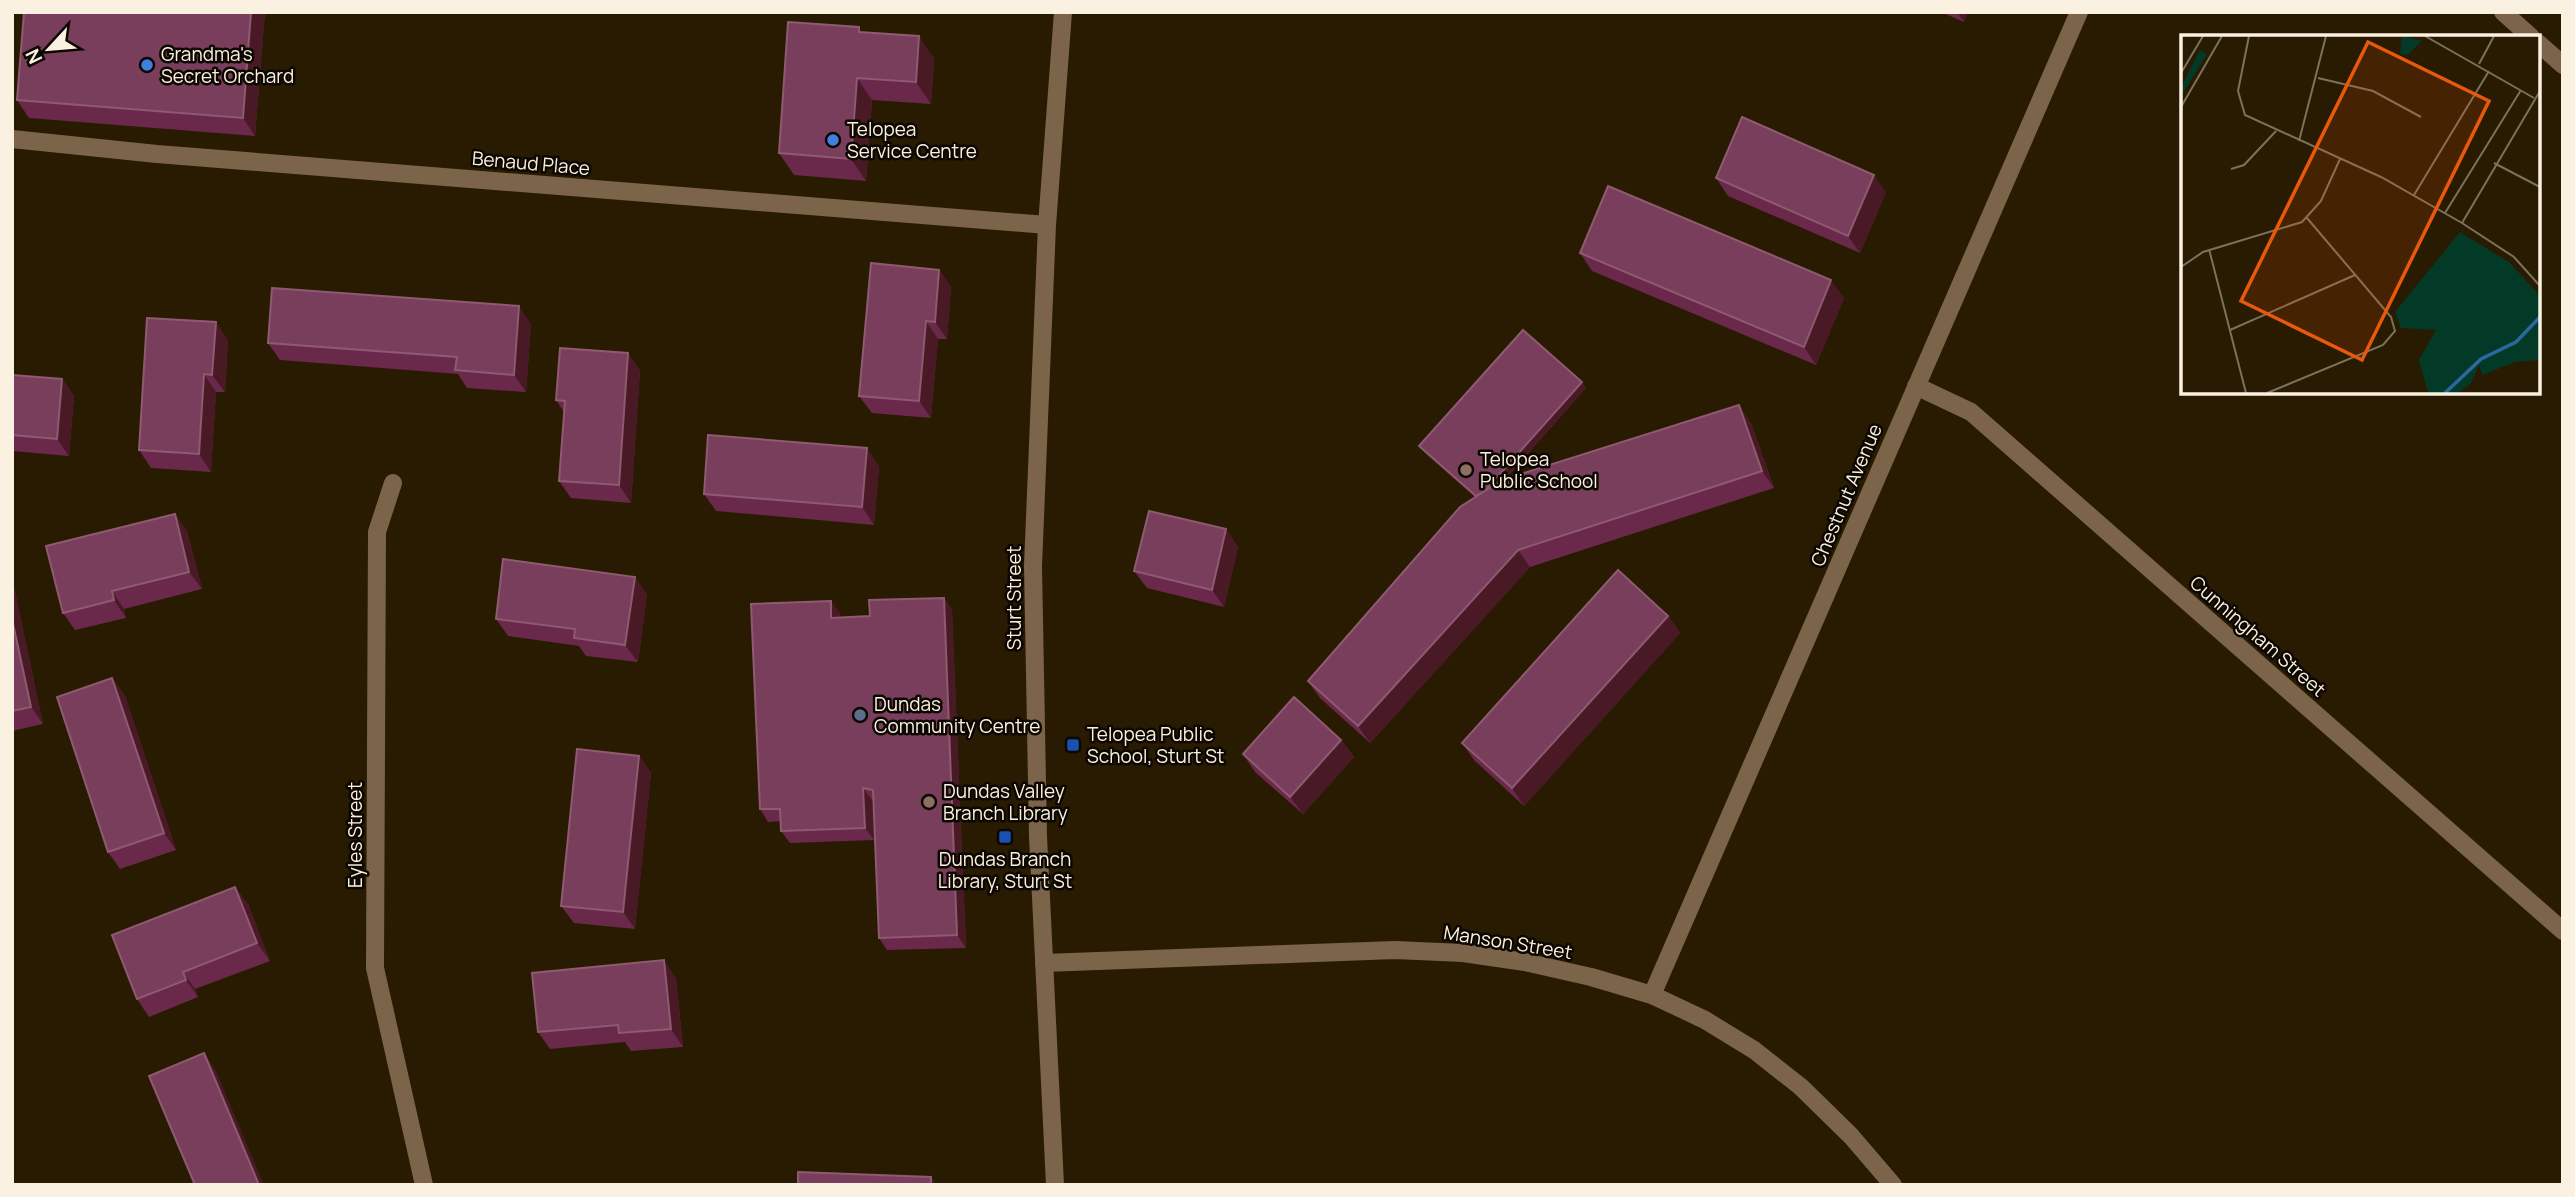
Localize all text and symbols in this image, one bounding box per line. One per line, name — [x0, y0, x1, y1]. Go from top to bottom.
north arrow — [14, 14, 84, 84]
inset map — [2181, 35, 2540, 394]
place label: Grandma's Secret Orchard — [161, 41, 294, 89]
text: N — [19, 45, 48, 68]
marker: Grandma's Secret Orchard — [139, 57, 155, 73]
place label: Telopea Service Centre — [847, 116, 977, 164]
marker: Telopea Service Centre — [825, 132, 841, 148]
street label: Benaud Place — [471, 145, 591, 181]
street label: Chestnut Avenue — [1804, 420, 1888, 570]
place label: Telopea Public School — [1480, 446, 1598, 494]
marker: Telopea Public School — [1458, 462, 1474, 478]
street label: Sturt Street — [1001, 546, 1027, 650]
street label: Cunningham Street — [2185, 570, 2331, 702]
place label: Dundas Community Centre — [874, 691, 1040, 739]
marker: Dundas Community Centre — [852, 707, 868, 723]
place label: Telopea Public School, Sturt St — [1087, 721, 1224, 769]
marker: Telopea Public School, Sturt St — [1065, 737, 1081, 753]
place label: Dundas Valley Branch Library — [943, 778, 1068, 826]
street label: Eyles Street — [342, 782, 368, 888]
marker: Dundas Valley Branch Library — [921, 794, 937, 810]
marker: Dundas Branch Library, Sturt St — [997, 829, 1013, 845]
place label: Dundas Branch Library, Sturt St — [938, 846, 1072, 894]
street label: Manson Street — [1442, 919, 1574, 965]

